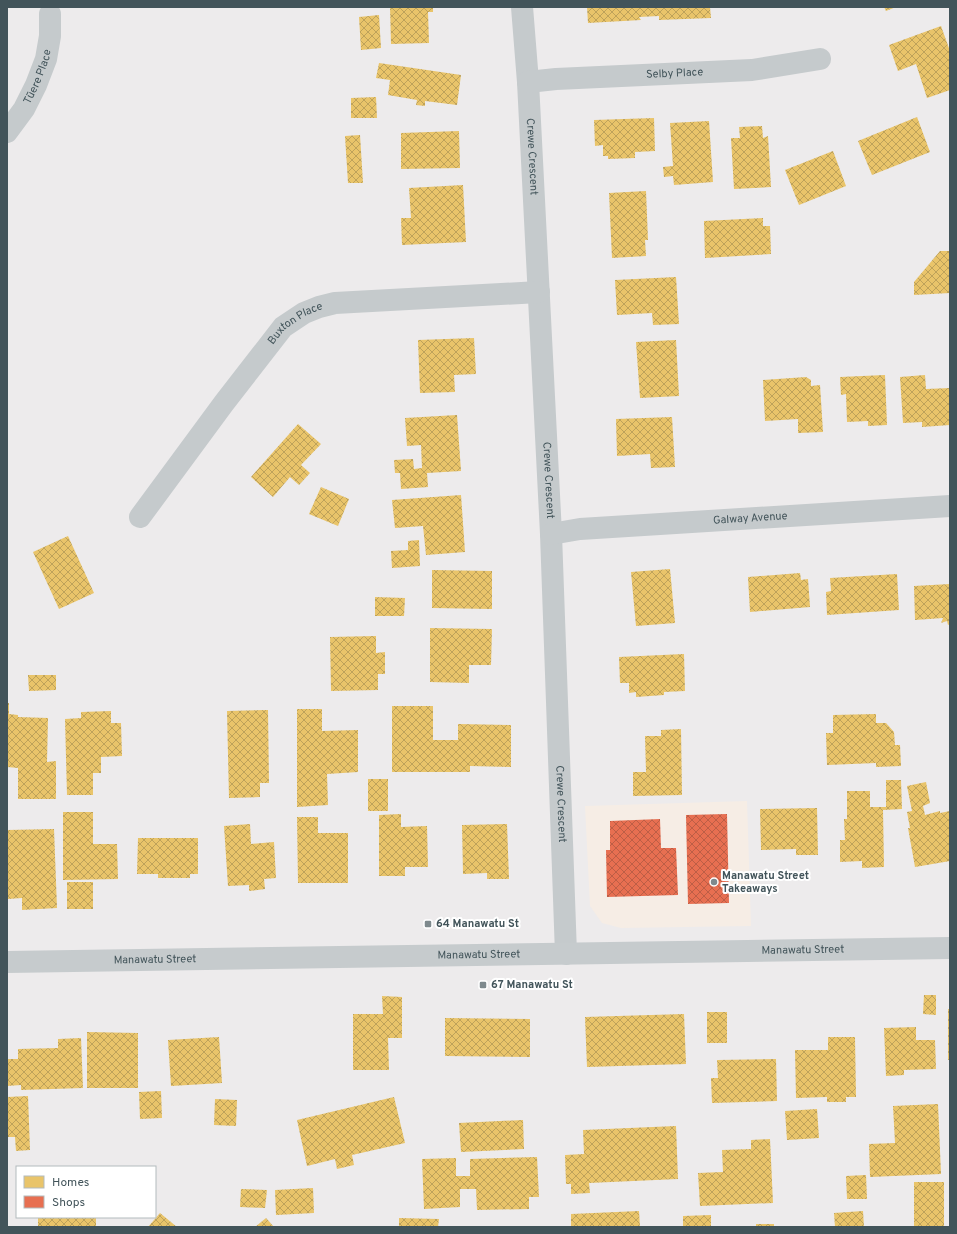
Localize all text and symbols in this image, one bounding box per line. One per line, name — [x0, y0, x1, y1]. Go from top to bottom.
street label: Tūere Place — [21, 48, 55, 106]
street label: Selby Place — [646, 65, 704, 82]
street label: Crewe Crescent — [523, 118, 541, 196]
street label: Buxton Place — [265, 299, 324, 347]
street label: Crewe Crescent — [539, 441, 557, 519]
street label: Galway Avenue — [713, 509, 788, 528]
street label: Crewe Crescent — [552, 765, 569, 843]
place label: Manawatu Street Takeaways — [722, 869, 809, 896]
marker: Manawatu Street Takeaways — [709, 877, 719, 887]
place label: 64 Manawatu St — [436, 917, 519, 931]
marker: 64 Manawatu St — [423, 919, 433, 929]
street label: Manawatu Street — [761, 943, 844, 958]
street label: Manawatu Street — [437, 947, 520, 963]
street label: Manawatu Street — [113, 952, 196, 967]
place label: 67 Manawatu St — [491, 978, 573, 992]
marker: 67 Manawatu St — [478, 980, 488, 990]
legend — [16, 1166, 156, 1218]
text: Homes — [52, 1175, 89, 1191]
text: Shops — [52, 1195, 85, 1211]

